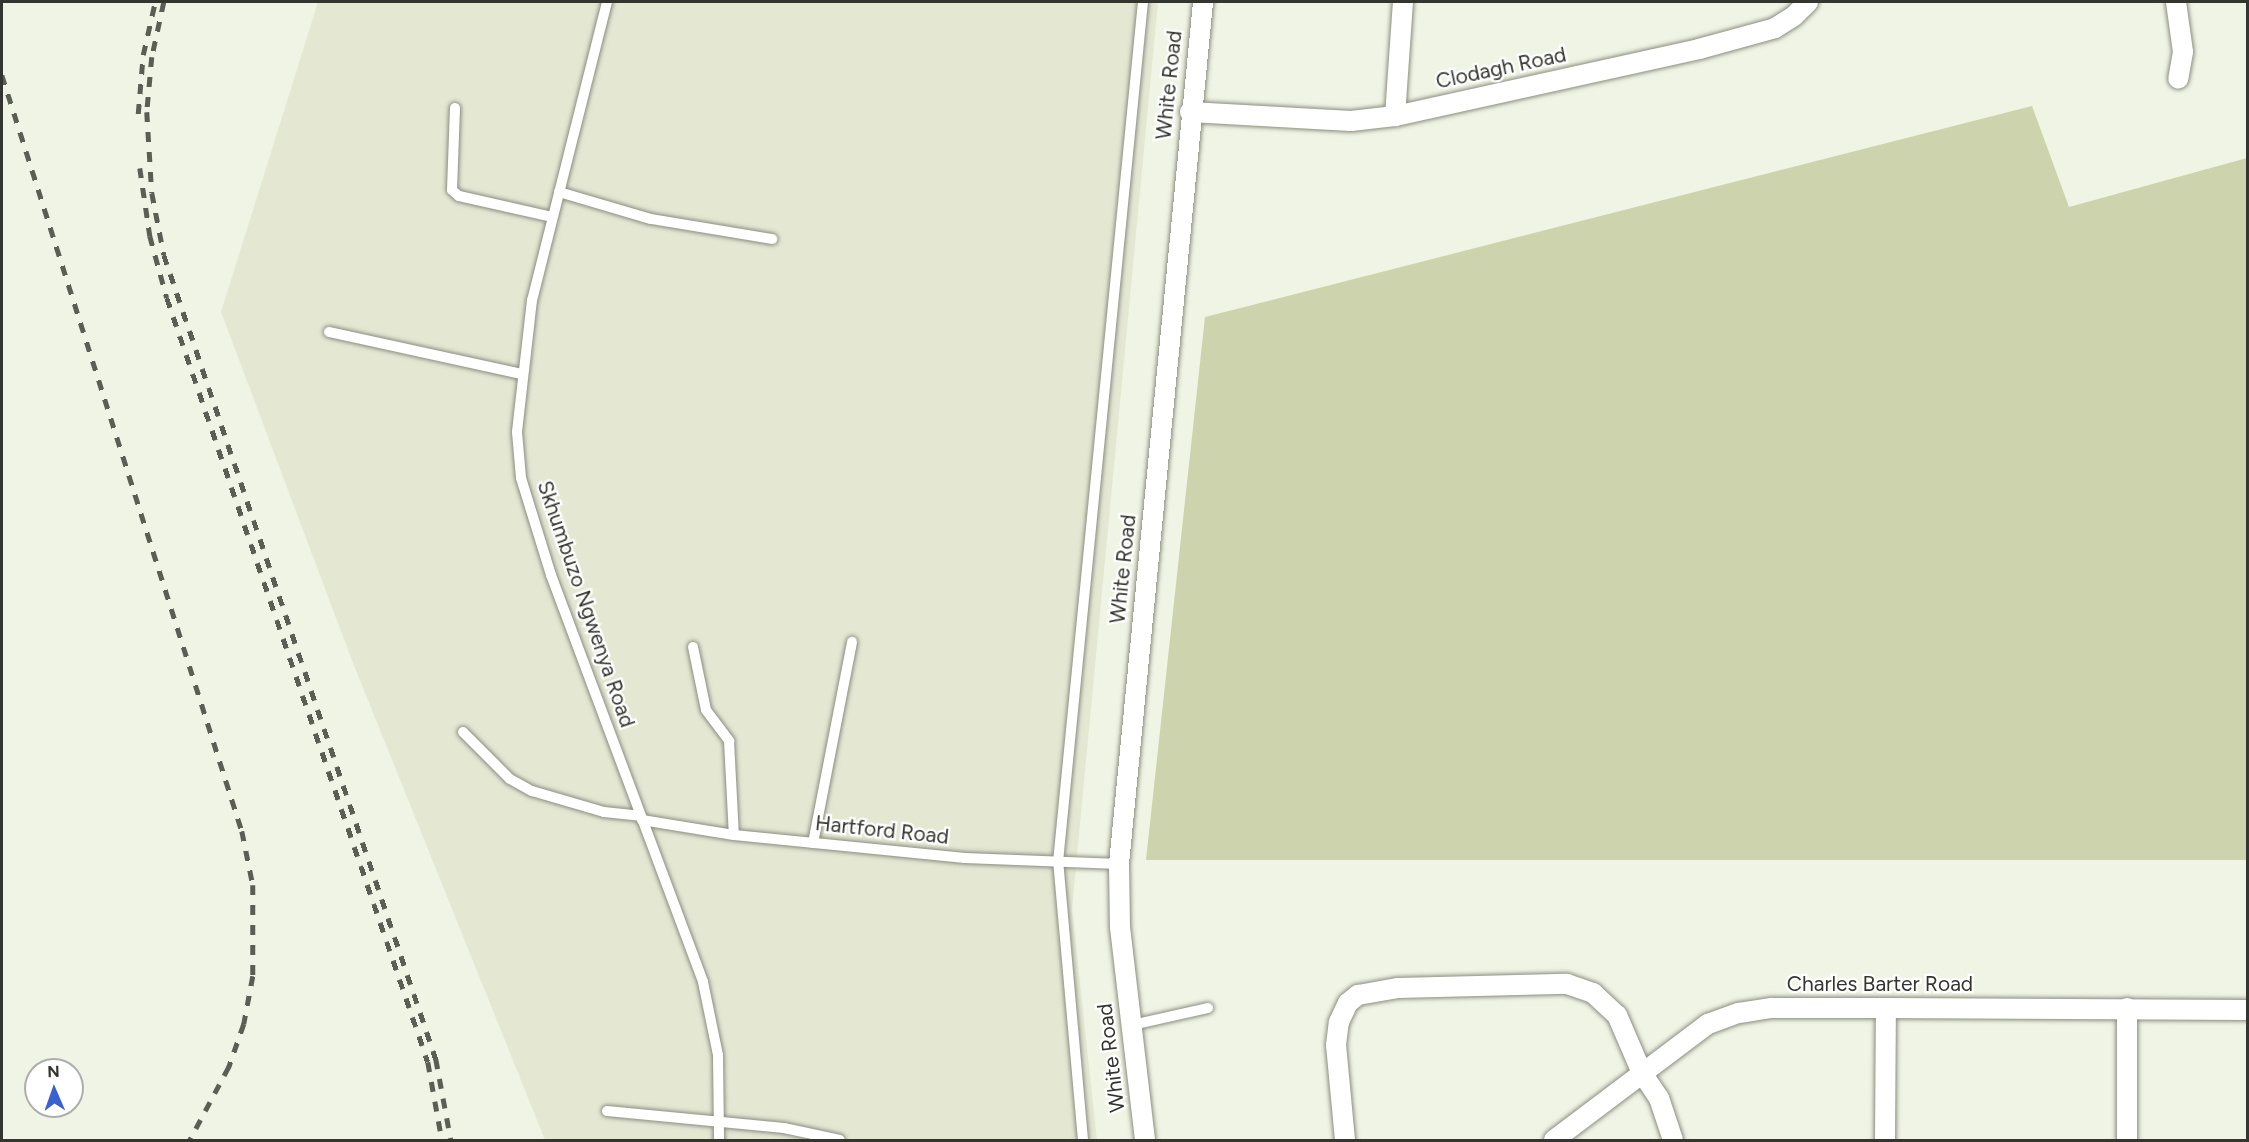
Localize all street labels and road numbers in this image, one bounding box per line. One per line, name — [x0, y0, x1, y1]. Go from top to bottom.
street label: White Road — [1151, 29, 1187, 141]
street label: Clodagh Road — [1434, 42, 1568, 94]
street label: Skhumbuzo Ngwenya Road — [532, 477, 640, 731]
street label: White Road — [1105, 513, 1141, 625]
street label: Hartford Road — [814, 810, 950, 850]
street label: Charles Barter Road — [1787, 971, 1973, 997]
street label: White Road — [1092, 1002, 1130, 1114]

